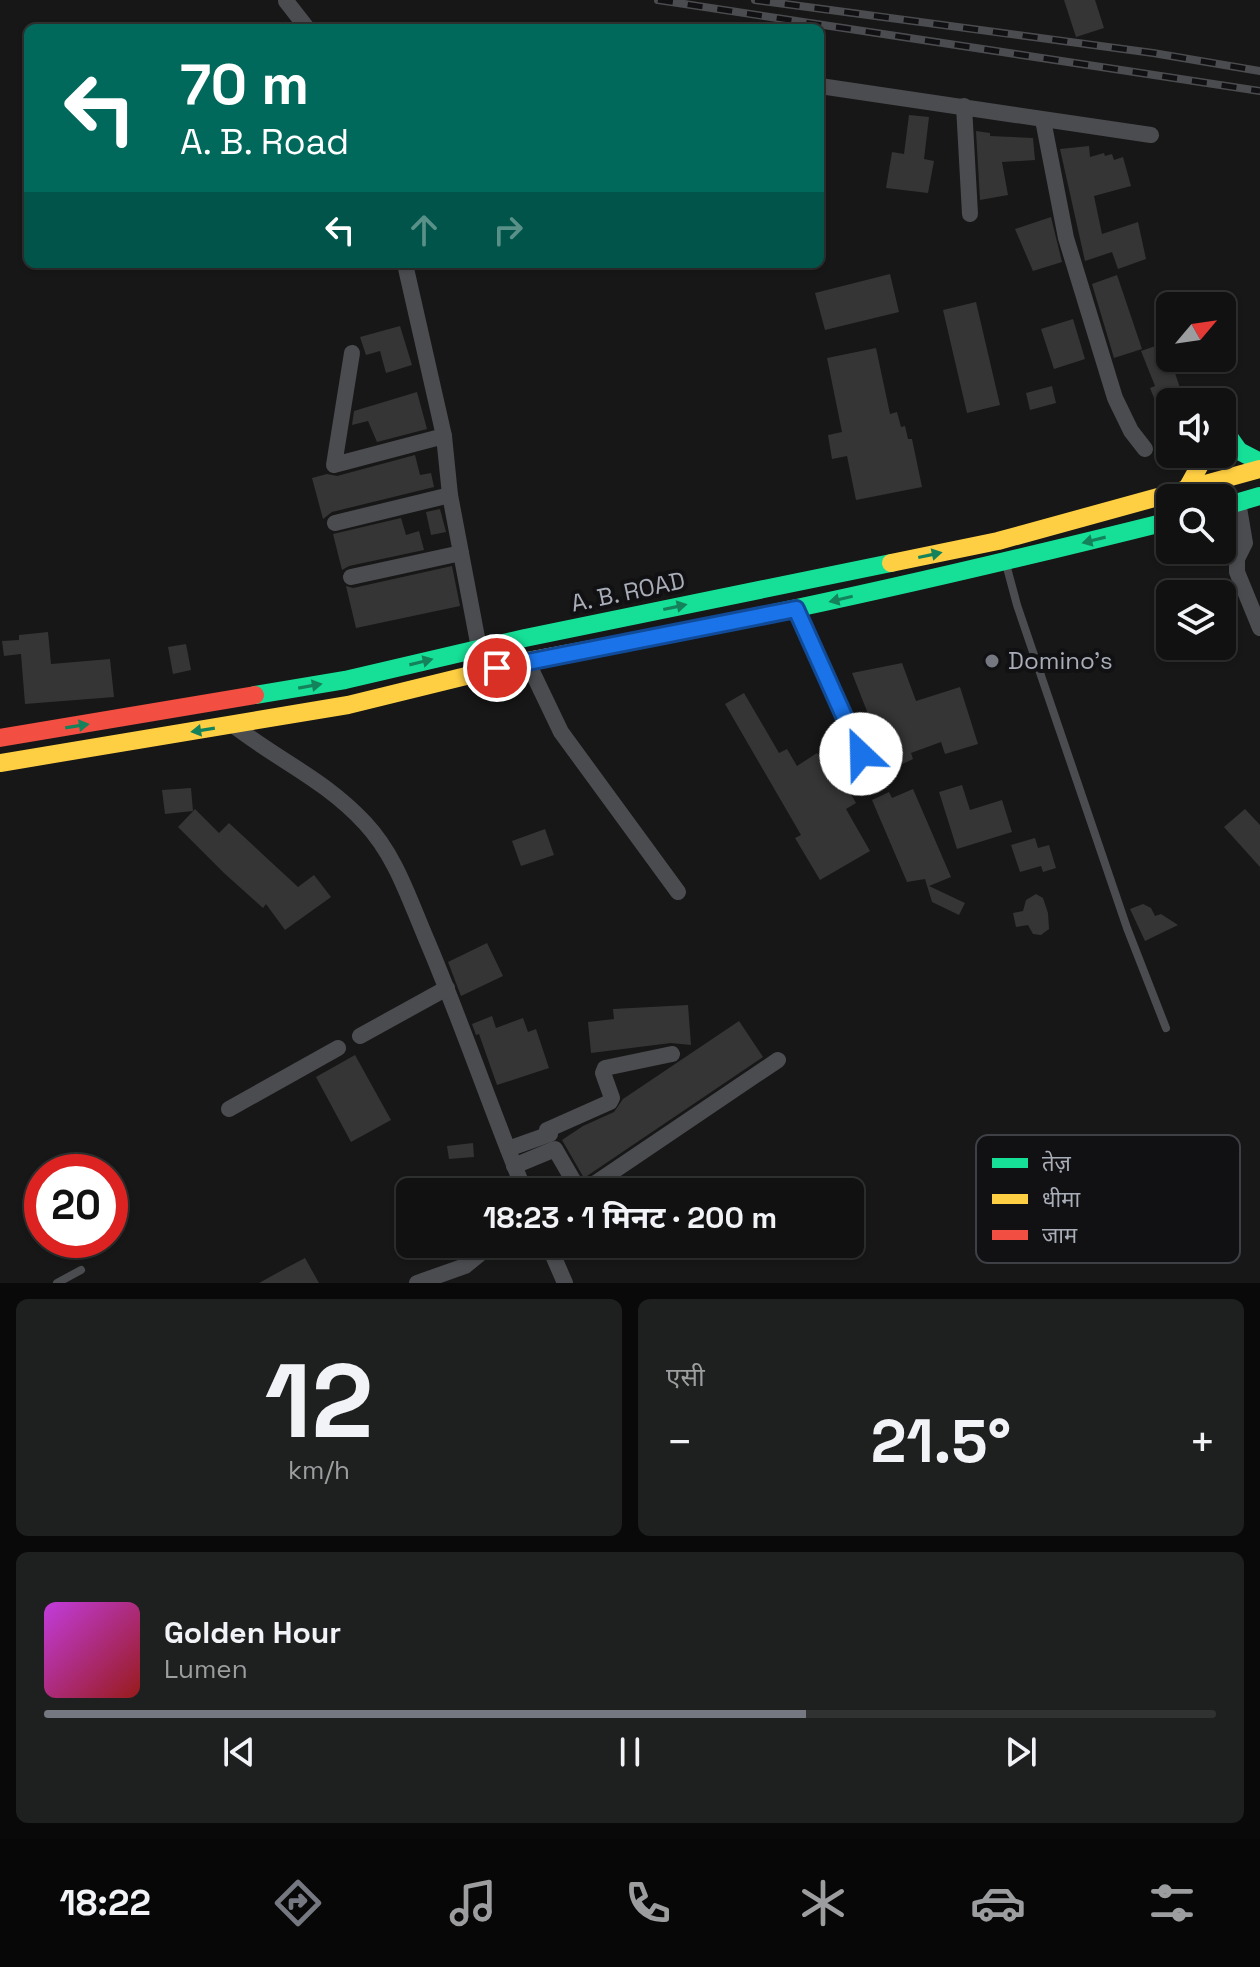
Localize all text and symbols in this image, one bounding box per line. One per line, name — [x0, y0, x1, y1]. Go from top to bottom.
text: 70 m — [180, 49, 309, 120]
icon: left — [48, 56, 152, 160]
text: A. B. Road — [180, 119, 349, 165]
icon: left — [318, 208, 362, 252]
icon: ahead — [402, 208, 446, 252]
icon: right — [486, 208, 530, 252]
north arrow — [1156, 292, 1236, 372]
map controls — [1156, 292, 1236, 660]
button: sound — [1156, 388, 1236, 468]
button: search — [1156, 484, 1236, 564]
one-way arrow — [1082, 535, 1107, 547]
one-way arrow — [917, 548, 942, 561]
street label: A. B. ROAD — [568, 564, 688, 619]
button: layers — [1156, 580, 1236, 660]
one-way arrow — [829, 593, 854, 606]
one-way arrow — [663, 600, 688, 613]
pin — [463, 634, 531, 702]
place label: Domino's — [1008, 645, 1113, 676]
icon: arrive — [475, 646, 519, 690]
marker: Domino's — [983, 652, 1001, 670]
one-way arrow — [408, 655, 433, 668]
one-way arrow — [298, 679, 323, 692]
position arrow — [819, 712, 903, 796]
one-way arrow — [65, 719, 90, 732]
one-way arrow — [190, 724, 215, 737]
legend — [976, 1135, 1240, 1263]
text: तेज़ — [1042, 1149, 1072, 1177]
speed limit sign: 20 — [24, 1154, 128, 1258]
text: धीमा — [1042, 1185, 1080, 1213]
text: 18:23 · 1 मिनट · 200 m — [483, 1198, 777, 1237]
text: जाम — [1042, 1221, 1078, 1249]
text: 12 — [265, 1335, 373, 1467]
text: एसी — [666, 1360, 705, 1394]
text: 21.5° — [871, 1403, 1011, 1480]
text: − — [666, 1414, 693, 1470]
text: + — [1189, 1414, 1216, 1470]
text: km/h — [288, 1453, 350, 1487]
text: Golden Hour — [164, 1613, 341, 1652]
text: Lumen — [164, 1652, 248, 1686]
icon: previous — [217, 1730, 261, 1774]
icon: pause — [608, 1730, 652, 1774]
icon: next — [999, 1730, 1043, 1774]
icon: directions — [270, 1875, 326, 1931]
icon: music — [445, 1875, 501, 1931]
icon: phone — [620, 1875, 676, 1931]
icon: climate — [795, 1875, 851, 1931]
icon: car — [970, 1875, 1026, 1931]
icon: filters — [1144, 1875, 1200, 1931]
text: 18:22 — [59, 1880, 151, 1926]

